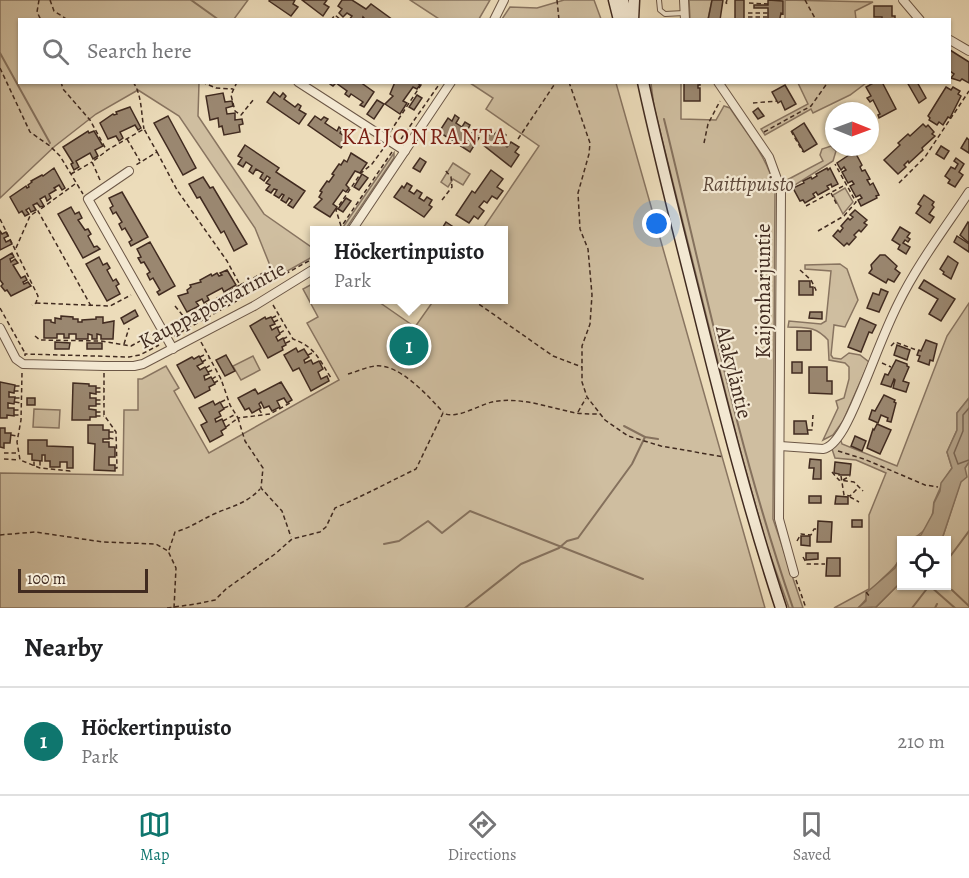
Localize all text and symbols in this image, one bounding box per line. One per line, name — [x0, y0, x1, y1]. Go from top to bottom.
search box — [18, 18, 951, 84]
icon: search — [39, 35, 72, 68]
text: Search here — [87, 36, 192, 66]
north arrow — [825, 102, 879, 156]
district label: KAIJONRANTA — [341, 120, 509, 152]
park label: Raittipuisto — [702, 170, 794, 198]
your location — [642, 209, 671, 238]
street label: Kaijonharjuntie — [749, 223, 777, 359]
popup — [310, 226, 508, 304]
text: Höckertinpuisto — [334, 237, 484, 267]
street label: Kauppaporvarintie — [134, 254, 290, 356]
text: Park — [334, 267, 371, 294]
street label: Alakyläntie — [709, 321, 759, 422]
pin: 1 — [390, 324, 428, 368]
map controls — [897, 536, 951, 590]
button: locate — [897, 536, 951, 590]
scale bar — [18, 566, 148, 594]
text: 100 m — [27, 568, 66, 590]
text: Nearby — [24, 630, 103, 665]
text: Höckertinpuisto — [81, 713, 232, 743]
text: 1 — [40, 728, 47, 755]
text: 210 m — [897, 728, 945, 755]
text: Park — [81, 743, 119, 770]
tab: Map — [138, 808, 171, 866]
tab: Directions — [448, 808, 516, 866]
tab: Saved — [793, 808, 831, 866]

